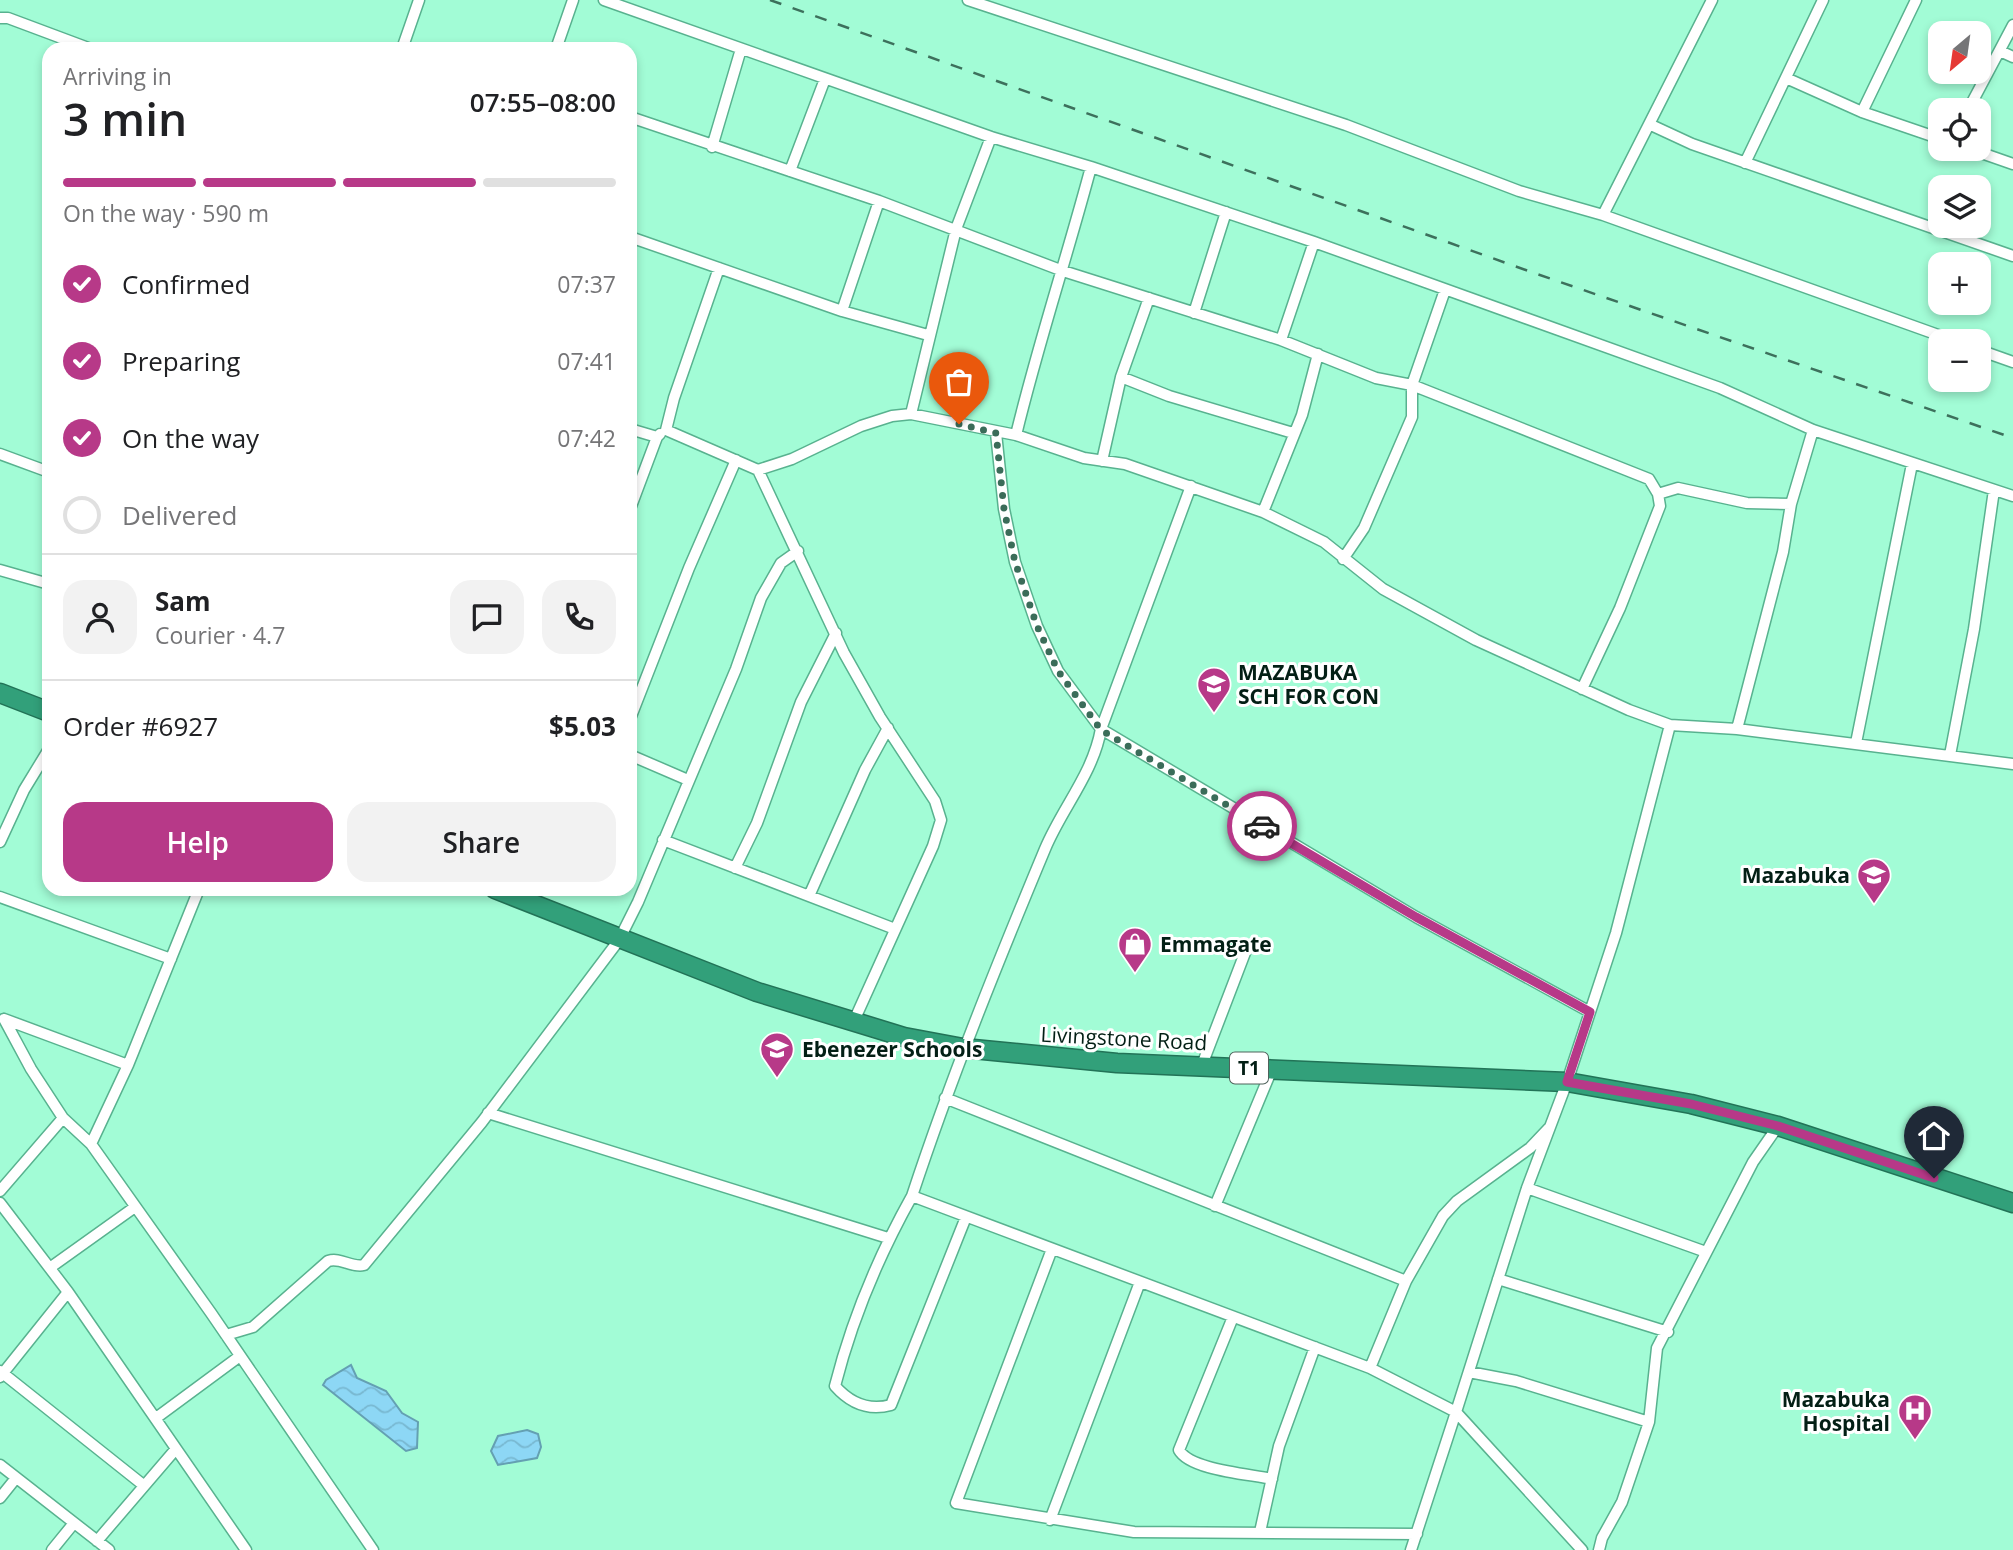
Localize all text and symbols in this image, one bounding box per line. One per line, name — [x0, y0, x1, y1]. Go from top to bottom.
north arrow — [1928, 21, 1992, 84]
map controls — [1928, 21, 1991, 392]
text: Arriving in — [63, 60, 172, 92]
text: 07:55–08:00 — [470, 84, 616, 120]
text: 3 min — [63, 87, 187, 149]
button: locate — [1928, 98, 1991, 161]
button: layers — [1928, 175, 1991, 238]
text: On the way · 590 m — [63, 197, 269, 229]
button: + — [1928, 252, 1991, 315]
icon: check — [63, 265, 101, 303]
text: Confirmed — [122, 266, 250, 302]
text: 07:37 — [557, 268, 616, 300]
button: − — [1928, 329, 1991, 392]
icon: check — [63, 342, 101, 380]
text: Preparing — [122, 343, 240, 379]
text: 07:41 — [557, 345, 616, 377]
pin — [929, 352, 989, 424]
icon: bag — [940, 363, 978, 401]
icon: check — [63, 419, 101, 457]
text: On the way — [122, 420, 259, 456]
text: 07:42 — [557, 422, 616, 454]
text: Delivered — [122, 497, 237, 533]
button: person — [63, 580, 137, 654]
button: chat — [450, 580, 524, 654]
button: phone — [542, 580, 616, 654]
text: Sam — [155, 583, 211, 619]
text: Courier · 4.7 — [155, 619, 285, 651]
place label: MAZABUKA SCH FOR CON — [1238, 658, 1379, 710]
school or university icon: MAZABUKA SCH FOR CON — [1195, 665, 1233, 714]
text: Order #6927 — [63, 708, 218, 744]
text: $5.03 — [549, 708, 616, 744]
courier — [1227, 791, 1297, 861]
button: Help — [63, 802, 333, 882]
button: Share — [347, 802, 616, 882]
icon: car — [1243, 807, 1281, 845]
school or university icon: Mazabuka — [1855, 856, 1893, 905]
place label: Mazabuka — [1742, 861, 1850, 889]
shop icon: Emmagate — [1116, 925, 1154, 974]
place label: Emmagate — [1160, 930, 1272, 958]
street label: Livingstone Road — [1040, 1020, 1208, 1056]
school or university icon: Ebenezer Schools — [758, 1030, 796, 1079]
place label: Ebenezer Schools — [802, 1035, 982, 1063]
road number: T1 — [1230, 1052, 1268, 1084]
pin — [1904, 1106, 1964, 1178]
icon: home — [1915, 1117, 1953, 1155]
place label: Mazabuka Hospital — [1782, 1385, 1890, 1437]
hospital icon: Mazabuka Hospital — [1896, 1392, 1934, 1441]

